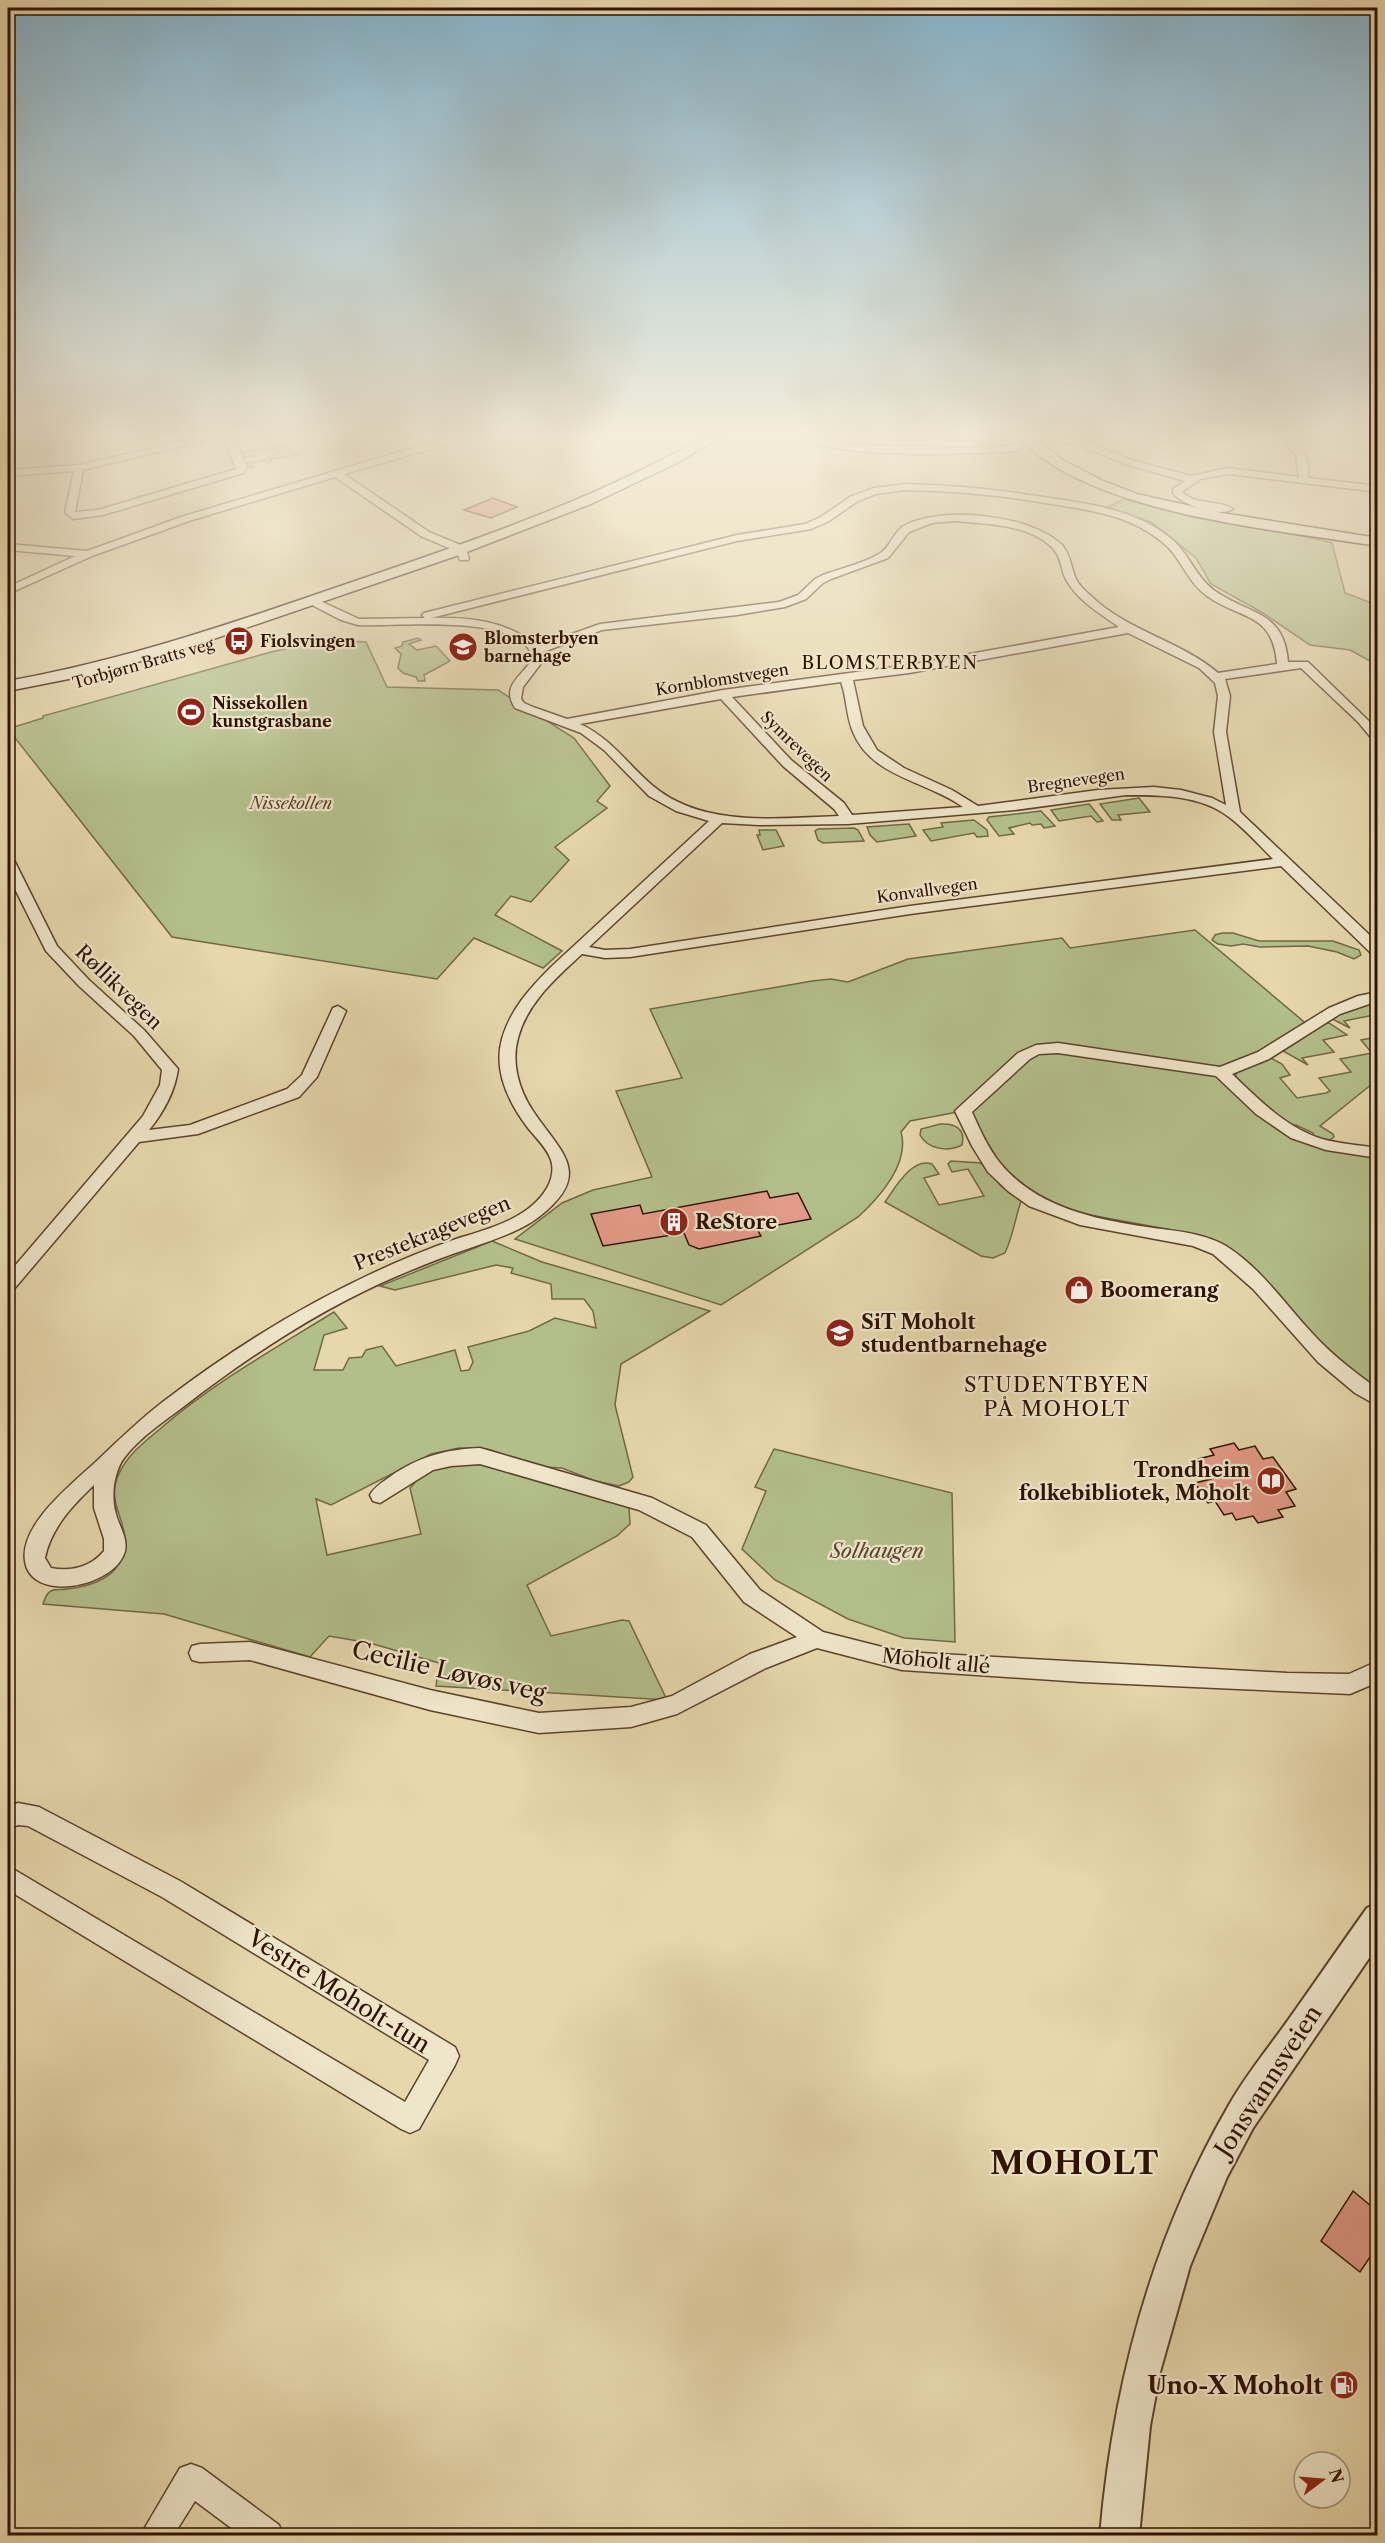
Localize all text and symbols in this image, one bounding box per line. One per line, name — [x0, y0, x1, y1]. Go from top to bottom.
bus stop icon: Fiolsvingen — [223, 625, 255, 657]
place label: Blomsterbyen barnehage — [483, 628, 599, 666]
place label: Fiolsvingen — [260, 631, 356, 651]
school or university icon: Blomsterbyen barnehage — [447, 631, 479, 663]
street label: Torbjørn Bratts veg — [70, 633, 217, 693]
district label: BLOMSTERBYEN — [801, 652, 979, 674]
street label: Kornblomstvegen — [654, 659, 790, 699]
place label: Nissekollen kunstgrasbane — [212, 693, 332, 731]
sports icon: Nissekollen kunstgrasbane — [175, 696, 207, 728]
street label: Symrevegen — [757, 707, 837, 785]
street label: Bregnevegen — [1026, 763, 1126, 797]
park label: Nissekollen — [248, 793, 332, 813]
street label: Konvallvegen — [875, 873, 979, 907]
street label: Røllikvegen — [70, 940, 168, 1035]
street label: Prestekragevegen — [350, 1190, 514, 1275]
building icon: ReStore — [658, 1206, 690, 1238]
place label: ReStore — [695, 1210, 777, 1234]
shop icon: Boomerang — [1063, 1274, 1095, 1306]
place label: Boomerang — [1100, 1278, 1219, 1302]
place label: SiT Moholt studentbarnehage — [861, 1310, 1047, 1357]
school or university icon: SiT Moholt studentbarnehage — [824, 1317, 856, 1349]
district label: STUDENTBYEN PÅ MOHOLT — [964, 1372, 1150, 1421]
place label: Trondheim folkebibliotek, Moholt — [1019, 1458, 1250, 1505]
library icon: Trondheim folkebibliotek, Moholt — [1255, 1465, 1287, 1497]
park label: Solhaugen — [829, 1539, 924, 1563]
street label: Cecilie Løvøs veg — [349, 1635, 549, 1707]
street label: Moholt allé — [881, 1643, 991, 1679]
street label: Vestre Moholt-tun — [241, 1923, 436, 2059]
street label: Jonsvannsveien — [1206, 2000, 1328, 2166]
district label: MOHOLT — [990, 2143, 1160, 2182]
fuel station icon: Uno-X Moholt — [1328, 2369, 1360, 2401]
place label: Uno-X Moholt — [1147, 2371, 1323, 2400]
north arrow — [1292, 2450, 1352, 2510]
text: N — [1325, 2466, 1348, 2485]

